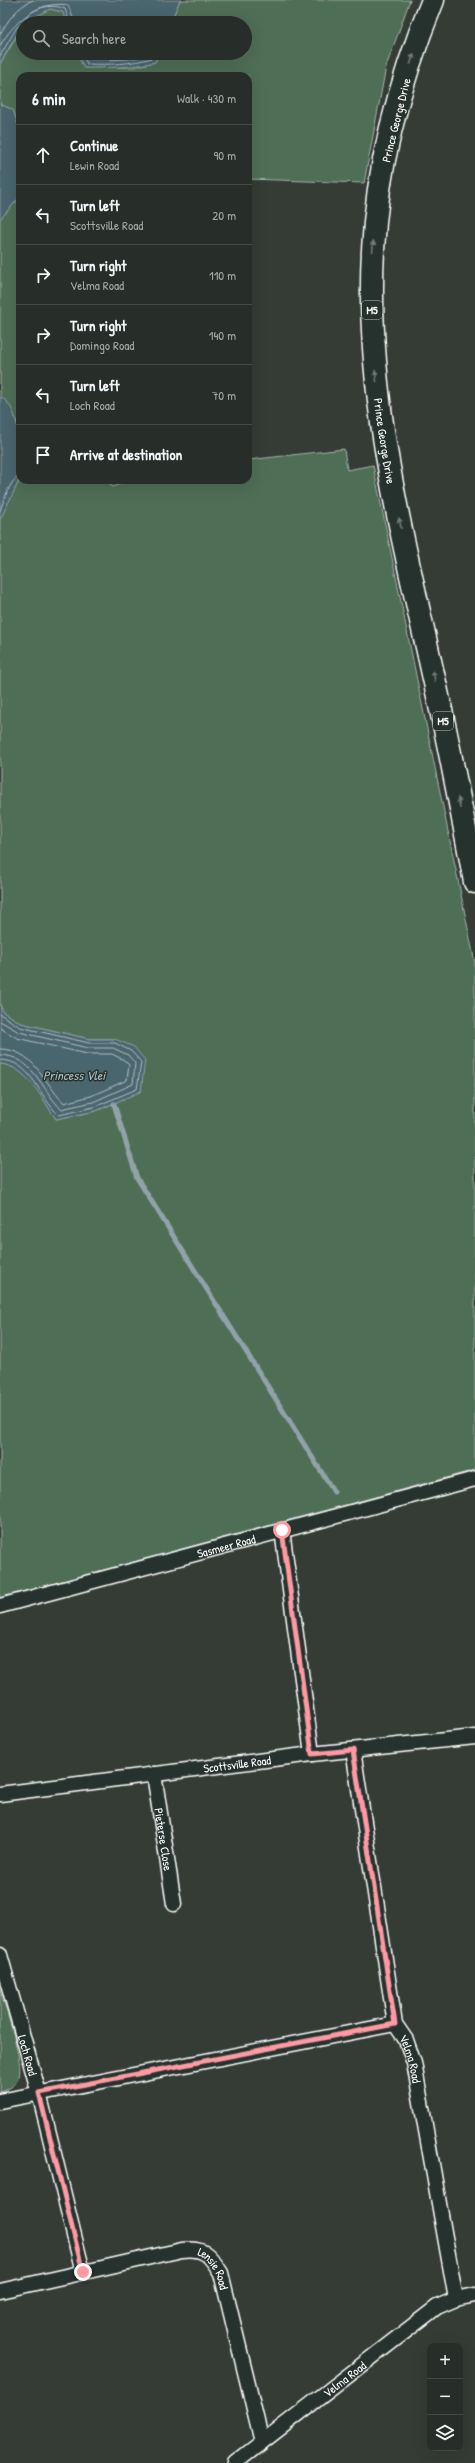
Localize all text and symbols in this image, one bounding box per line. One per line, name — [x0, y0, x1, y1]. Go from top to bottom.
search box — [16, 16, 252, 60]
icon: search — [30, 27, 52, 49]
text: Search here — [62, 28, 126, 49]
one-way arrow — [409, 53, 415, 65]
street label: Prince George Drive — [377, 76, 415, 164]
text: 6 min — [32, 87, 66, 110]
text: Walk · 430 m — [177, 89, 236, 107]
text: Continue — [70, 135, 118, 156]
icon: ahead — [32, 144, 54, 166]
text: 90 m — [214, 146, 236, 164]
text: Lewin Road — [70, 156, 119, 174]
text: Turn left — [70, 195, 120, 216]
icon: left — [32, 204, 54, 226]
text: 20 m — [212, 206, 236, 224]
text: Scottsville Road — [70, 216, 143, 234]
one-way arrow — [370, 240, 377, 252]
text: Turn right — [70, 255, 126, 276]
icon: right — [32, 264, 54, 286]
text: 110 m — [209, 266, 236, 284]
text: Velma Road — [70, 276, 124, 294]
road number: M5 — [362, 301, 382, 319]
text: Turn right — [70, 315, 126, 336]
icon: right — [32, 324, 54, 346]
text: 140 m — [209, 326, 236, 344]
text: Domingo Road — [70, 336, 134, 354]
one-way arrow — [372, 370, 379, 382]
text: Turn left — [70, 375, 120, 396]
icon: left — [32, 384, 54, 406]
text: 70 m — [212, 386, 236, 404]
text: Loch Road — [70, 396, 115, 414]
street label: Prince George Drive — [370, 397, 400, 485]
icon: arrive — [32, 444, 54, 466]
text: Arrive at destination — [70, 444, 182, 465]
one-way arrow — [396, 517, 402, 529]
one-way arrow — [430, 669, 436, 682]
road number: M5 — [433, 712, 453, 730]
one-way arrow — [456, 797, 462, 809]
water label: Princess Vlei — [43, 1066, 106, 1084]
route start — [273, 1521, 291, 1539]
street label: Sasmeer Road — [195, 1530, 257, 1561]
street label: Scottsville Road — [202, 1751, 272, 1776]
street label: Pieterse Close — [151, 1807, 177, 1872]
street label: Velma Road — [396, 2031, 426, 2085]
street label: Loch Road — [14, 2033, 42, 2078]
street label: Lensie Road — [196, 2242, 233, 2292]
route end — [74, 2263, 92, 2281]
map controls — [427, 2343, 463, 2451]
button: + — [427, 2343, 463, 2379]
street label: Velma Road — [319, 2356, 369, 2401]
button: − — [427, 2379, 463, 2415]
button: layers — [427, 2415, 463, 2451]

